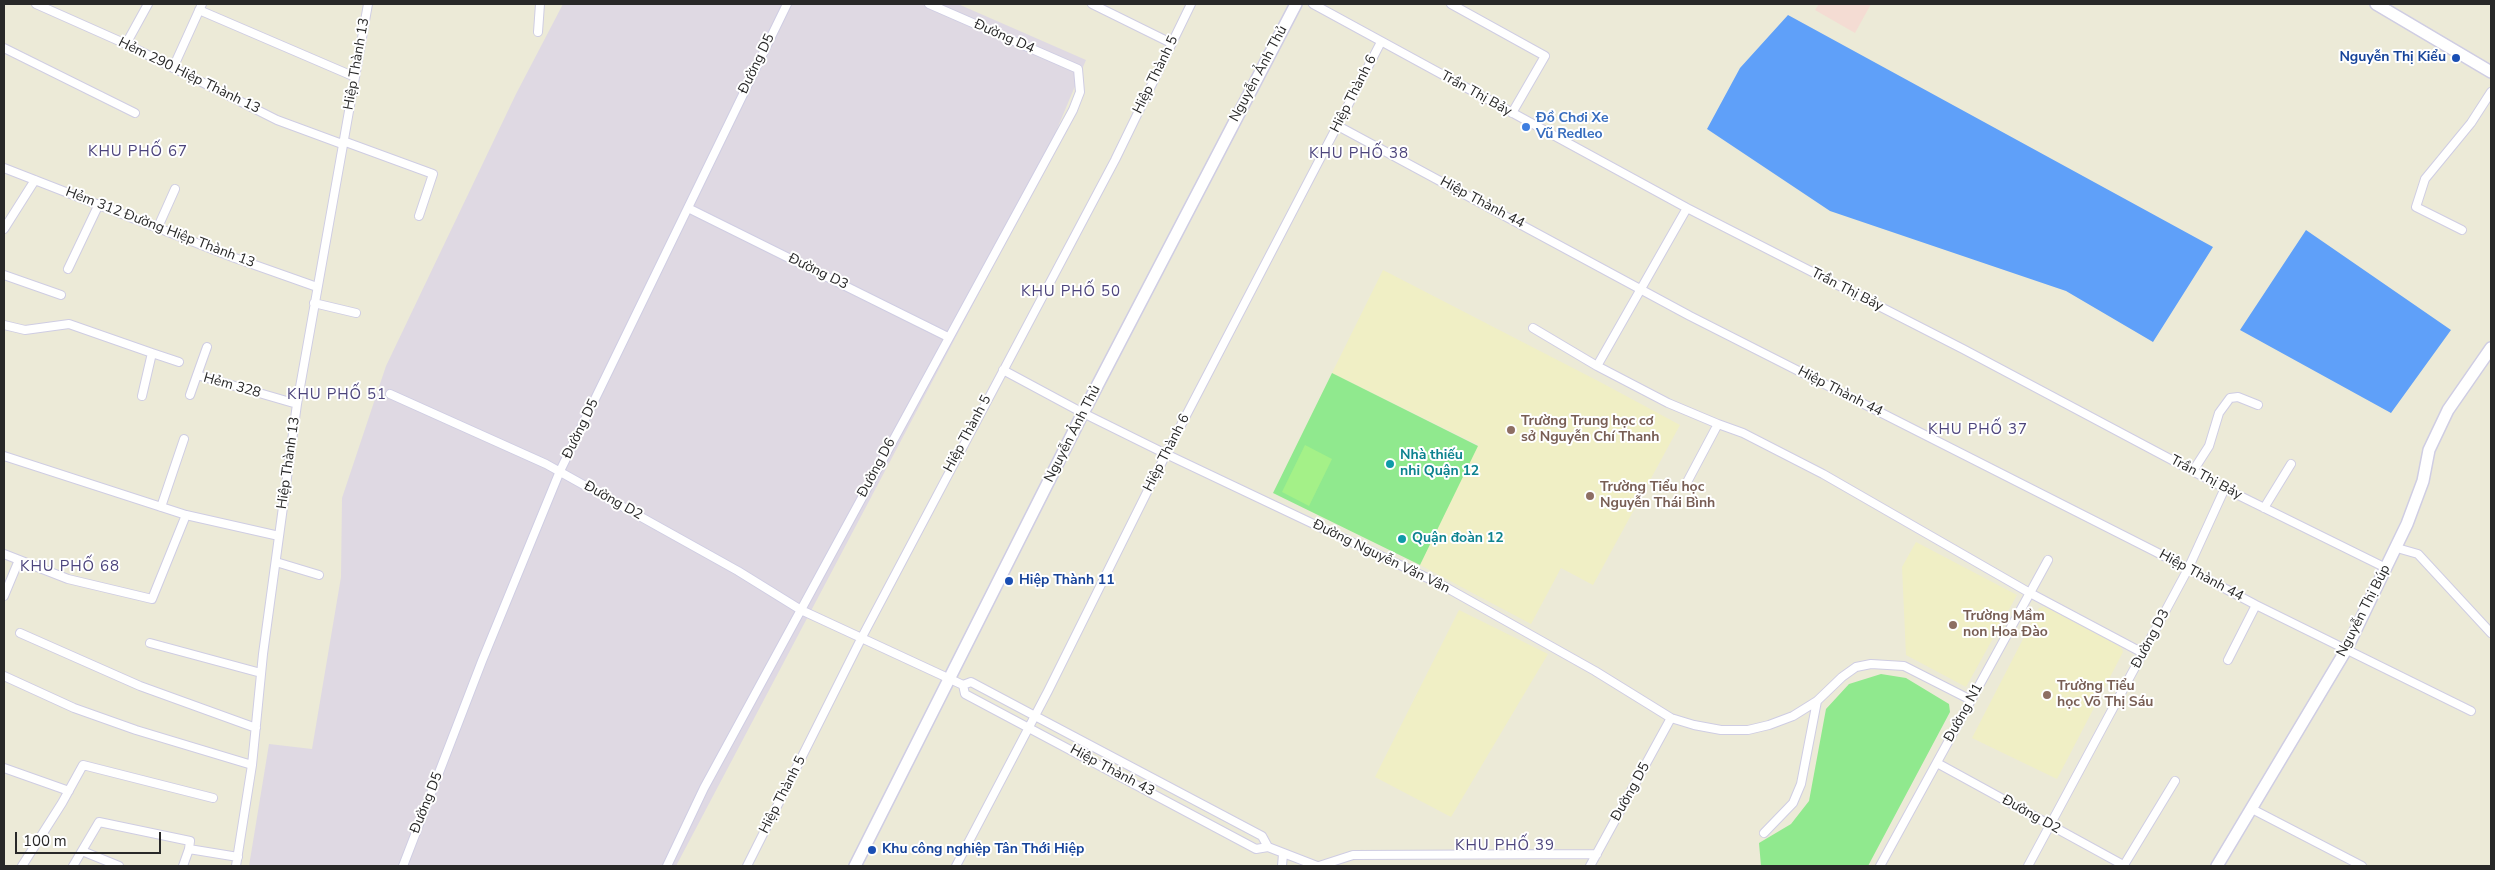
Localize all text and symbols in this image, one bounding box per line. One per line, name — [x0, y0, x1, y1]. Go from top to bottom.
street label: Đường D4 — [971, 16, 1037, 58]
street label: Hiệp Thành 13 — [341, 17, 373, 111]
street label: Nguyễn Ảnh Thủ — [1227, 23, 1291, 125]
street label: Đường D5 — [735, 31, 779, 97]
street label: Hiệp Thành 5 — [1130, 33, 1182, 117]
street label: Hẻm 290 Hiệp Thành 13 — [115, 34, 263, 118]
place label: Nguyễn Thị Kiểu — [2339, 50, 2446, 66]
street label: Hiệp Thành 6 — [1327, 52, 1381, 136]
marker: Nguyễn Thị Kiểu — [2450, 52, 2462, 64]
street label: Trần Thị Bảy — [1438, 68, 1514, 120]
place label: Đồ Chơi Xe Vũ Redleo — [1536, 111, 1609, 144]
marker: Đồ Chơi Xe Vũ Redleo — [1520, 121, 1532, 133]
district label: KHU PHỐ 67 — [87, 143, 189, 161]
district label: KHU PHỐ 38 — [1308, 145, 1410, 163]
street label: Hiệp Thành 44 — [1437, 174, 1527, 232]
street label: Hẻm 312 Đường Hiệp Thành 13 — [63, 184, 257, 272]
street label: Đường D3 — [785, 250, 851, 294]
street label: Trần Thị Bảy — [1808, 265, 1886, 315]
district label: KHU PHỐ 50 — [1020, 283, 1122, 301]
street label: Hiệp Thành 44 — [1795, 363, 1885, 421]
street label: Hẻm 328 — [201, 370, 263, 402]
street label: Nguyễn Ảnh Thủ — [1041, 383, 1105, 485]
district label: KHU PHỐ 51 — [286, 386, 388, 404]
street label: Hiệp Thành 5 — [941, 393, 995, 475]
street label: Đường D5 — [559, 396, 603, 462]
street label: Hiệp Thành 6 — [1140, 411, 1194, 495]
place label: Trường Trung học cơ sở Nguyễn Chí Thanh — [1521, 414, 1659, 447]
street label: Hiệp Thành 13 — [274, 416, 304, 510]
district label: KHU PHỐ 37 — [1927, 421, 2029, 439]
marker: Trường Trung học cơ sở Nguyễn Chí Thanh — [1505, 424, 1517, 436]
street label: Đường D6 — [854, 436, 900, 500]
place label: Nhà thiếu nhi Quận 12 — [1400, 448, 1479, 481]
street label: Trần Thị Bảy — [2167, 452, 2245, 504]
marker: Nhà thiếu nhi Quận 12 — [1384, 458, 1396, 470]
street label: Đường D2 — [581, 478, 645, 524]
place label: Trường Tiểu học Nguyễn Thái Bình — [1600, 480, 1715, 512]
marker: Trường Tiểu học Nguyễn Thái Bình — [1584, 490, 1596, 502]
street label: Đường Nguyễn Văn Vân — [1310, 517, 1452, 597]
place label: Quận đoàn 12 — [1412, 531, 1504, 547]
marker: Quận đoàn 12 — [1396, 533, 1408, 545]
street label: Hiệp Thành 44 — [2156, 547, 2246, 605]
district label: KHU PHỐ 68 — [19, 558, 121, 576]
street label: Nguyễn Thị Búp — [2334, 562, 2394, 660]
place label: Hiệp Thành 11 — [1019, 573, 1115, 589]
marker: Hiệp Thành 11 — [1003, 575, 1015, 587]
street label: Đường D3 — [2128, 607, 2174, 671]
place label: Trường Mầm non Hoa Đào — [1963, 609, 2048, 642]
marker: Trường Mầm non Hoa Đào — [1947, 619, 1959, 631]
place label: Trường Tiểu học Võ Thị Sáu — [2057, 679, 2153, 712]
street label: Đường N1 — [1941, 681, 1987, 745]
marker: Trường Tiểu học Võ Thị Sáu — [2041, 689, 2053, 701]
street label: Hiệp Thành 43 — [1067, 742, 1157, 800]
street label: Hiệp Thành 5 — [756, 753, 810, 837]
street label: Đường D5 — [1608, 760, 1654, 824]
street label: Đường D5 — [407, 770, 447, 836]
street label: Đường D2 — [1999, 792, 2063, 838]
scale bar — [18, 822, 164, 854]
text: 100 m — [23, 831, 67, 851]
district label: KHU PHỐ 39 — [1454, 837, 1556, 855]
place label: Khu công nghiệp Tân Thới Hiệp — [882, 842, 1084, 858]
marker: Khu công nghiệp Tân Thới Hiệp — [866, 844, 878, 856]

